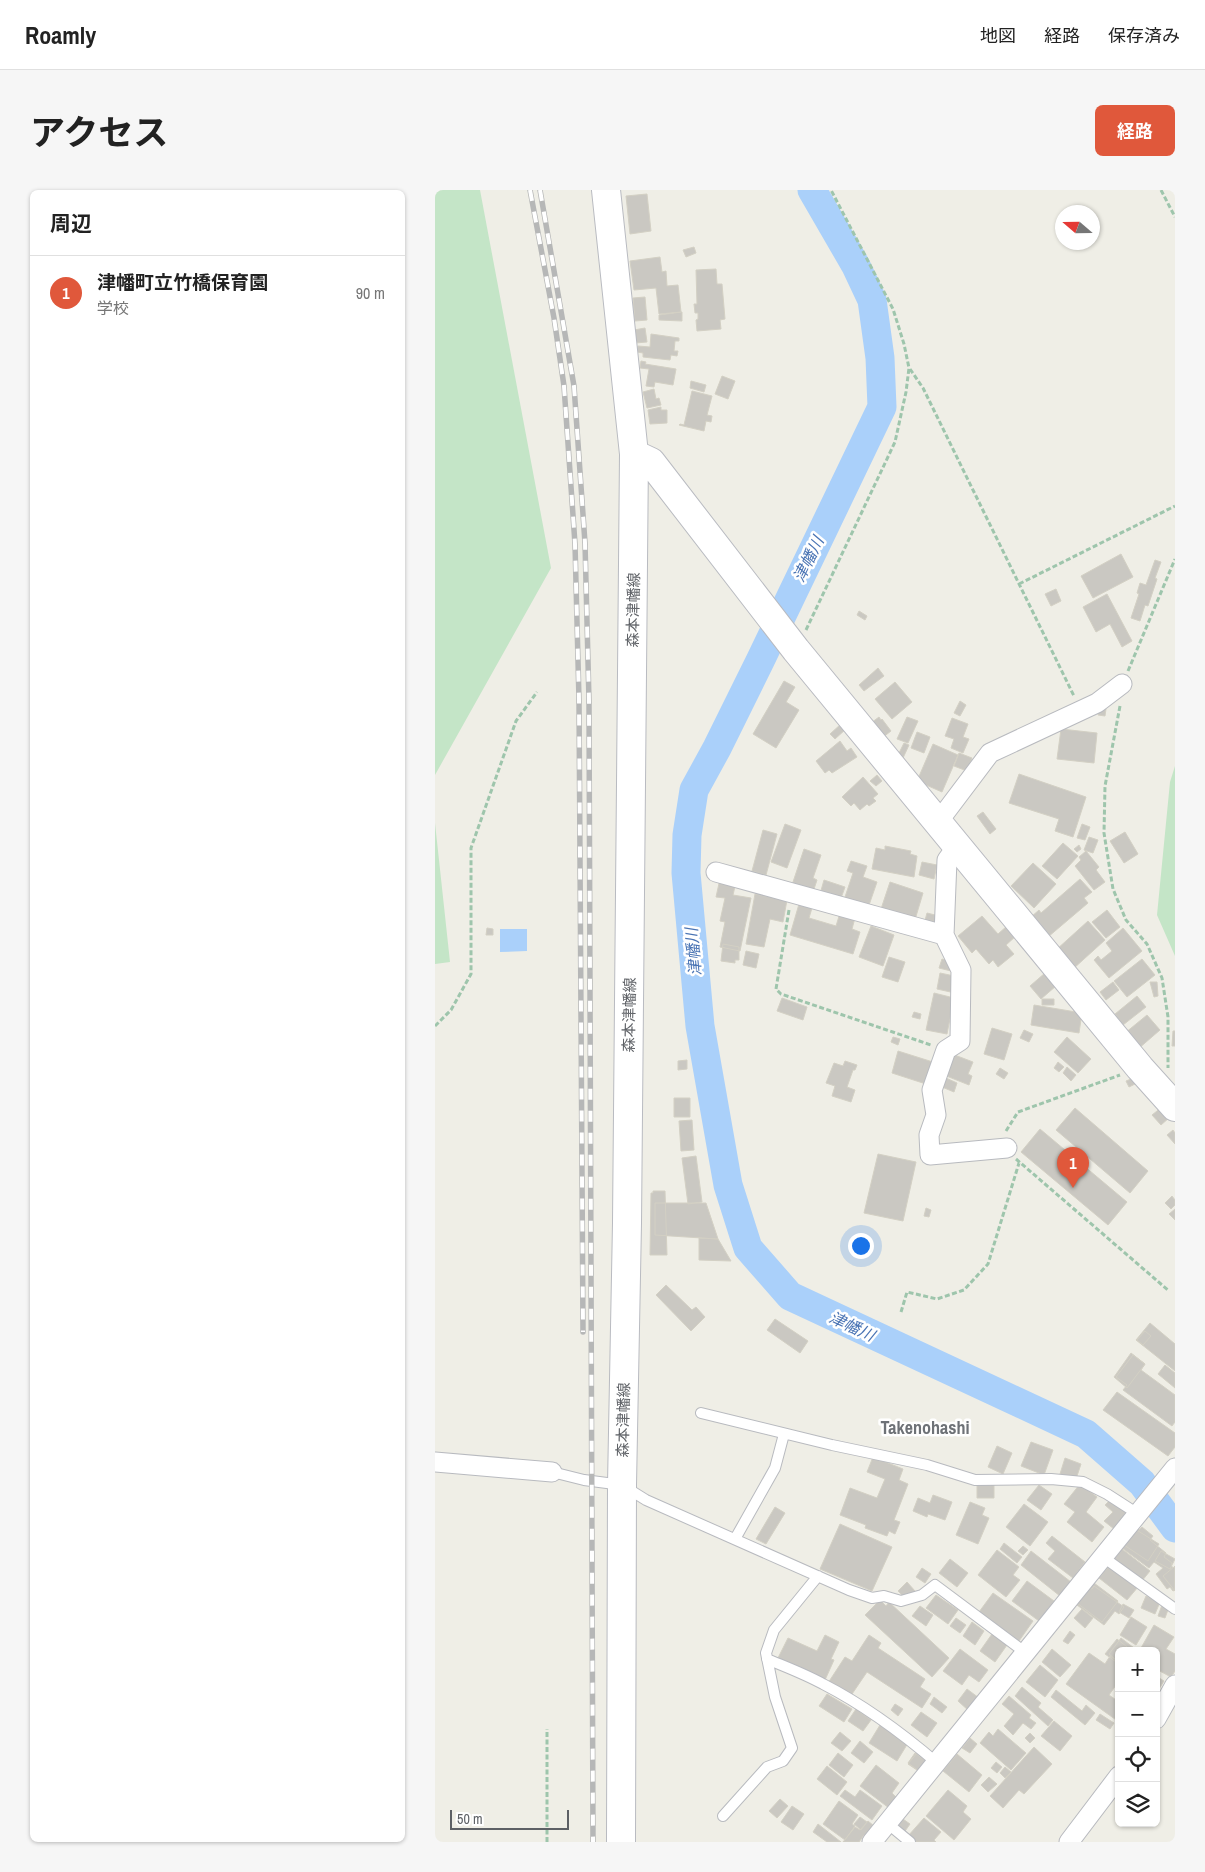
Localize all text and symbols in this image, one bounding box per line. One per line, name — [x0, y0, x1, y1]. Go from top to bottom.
text: Roamly — [25, 19, 96, 51]
text: 地図 — [980, 23, 1016, 48]
text: 経路 — [1044, 23, 1080, 48]
text: 保存済み — [1108, 23, 1180, 48]
button: 経路 — [1095, 105, 1175, 156]
text: アクセス — [30, 109, 168, 156]
north arrow — [1055, 205, 1100, 250]
text: 周辺 — [50, 209, 92, 238]
text: 津幡町立竹橋保育園 — [97, 269, 268, 295]
text: 1 — [62, 282, 70, 304]
text: 90 m — [356, 282, 385, 304]
text: 学校 — [97, 297, 129, 319]
water label: 津幡川 — [788, 531, 829, 585]
street label: 森本津幡線 — [622, 572, 644, 648]
water label: 津幡川 — [680, 925, 706, 977]
street label: 森本津幡線 — [618, 977, 640, 1053]
pin: 1 — [1057, 1147, 1089, 1188]
your location — [848, 1233, 874, 1259]
water label: 津幡川 — [826, 1306, 880, 1347]
street label: 森本津幡線 — [612, 1382, 634, 1458]
district label: Takenohashi — [880, 1415, 970, 1440]
map controls — [1115, 1647, 1160, 1827]
button: + — [1115, 1647, 1160, 1692]
button: − — [1115, 1692, 1160, 1737]
button: locate — [1115, 1737, 1160, 1782]
button: layers — [1115, 1782, 1160, 1827]
scale bar — [450, 1807, 569, 1830]
text: 50 m — [457, 1810, 483, 1828]

